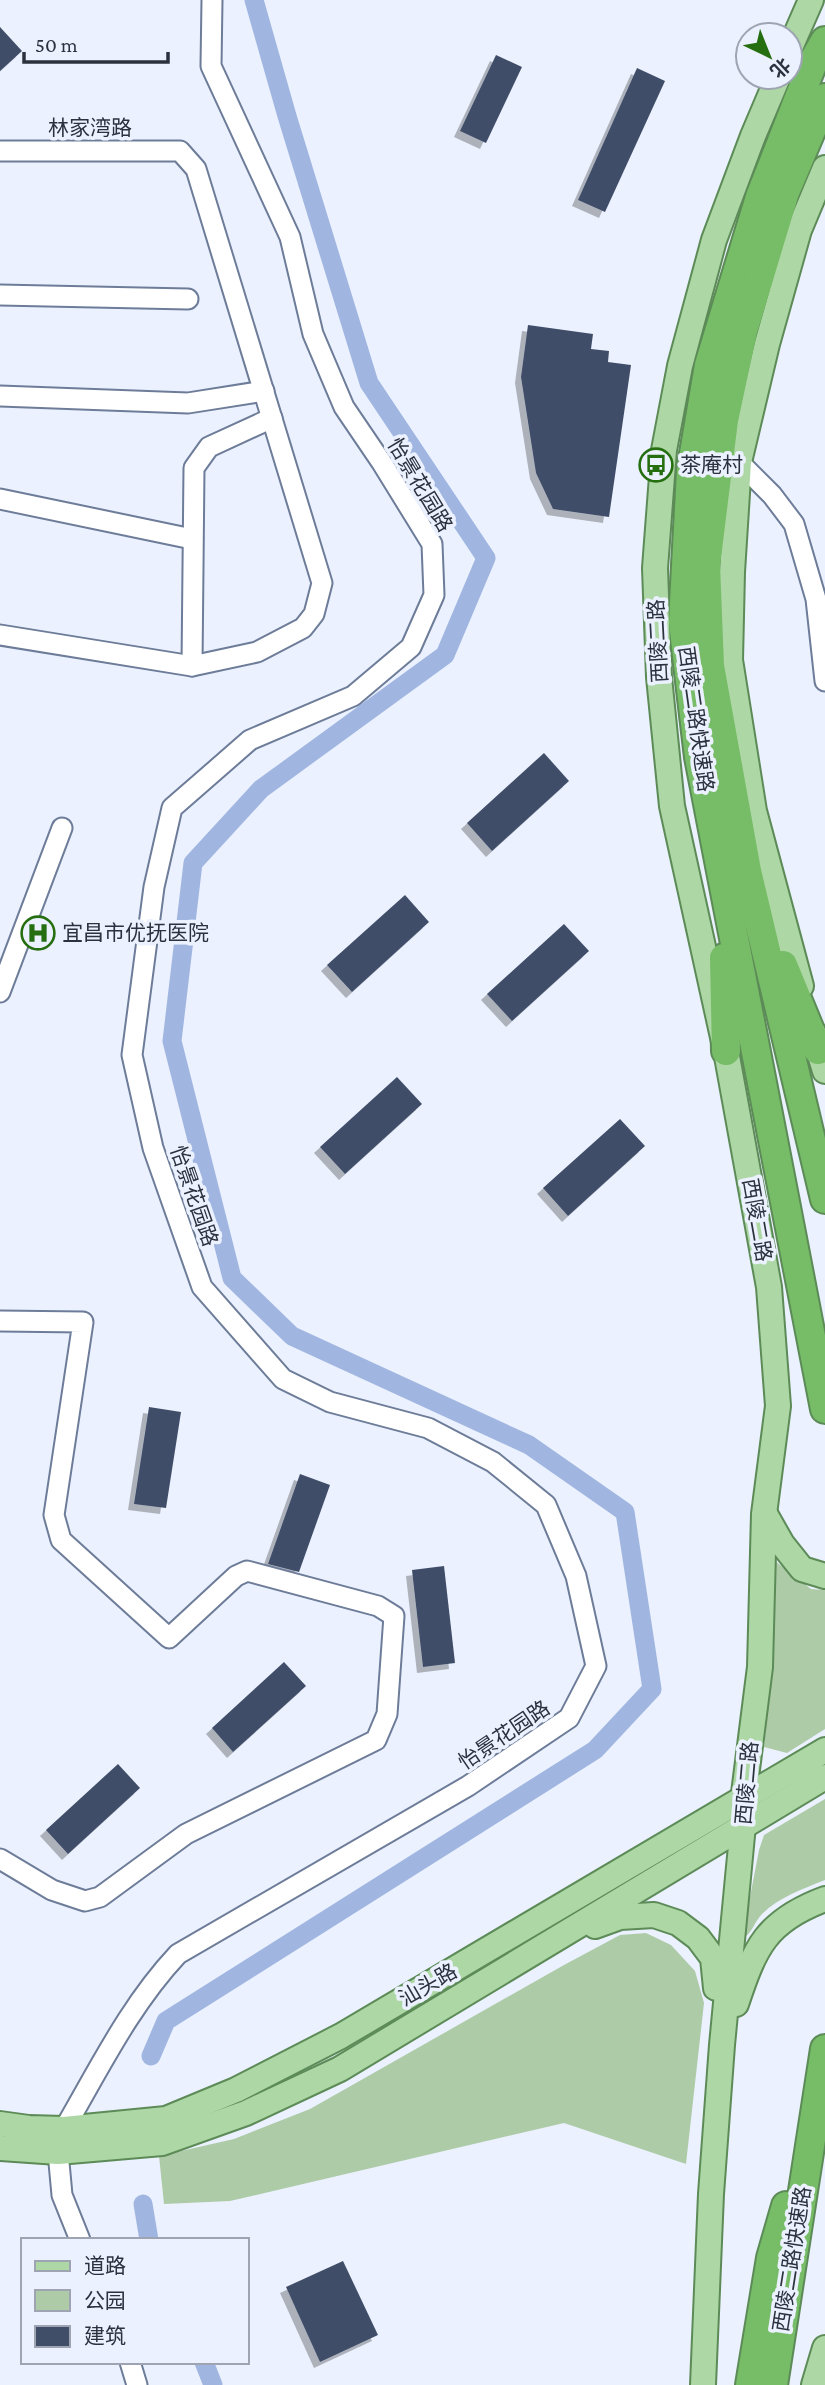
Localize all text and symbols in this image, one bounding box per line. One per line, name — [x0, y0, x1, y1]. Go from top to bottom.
scale bar — [24, 21, 168, 65]
north arrow — [734, 21, 804, 91]
text: 50 m — [35, 33, 78, 57]
text: 北 — [766, 54, 794, 82]
street label: 林家湾路 — [48, 116, 132, 140]
street label: 怡景花园路 — [383, 434, 457, 536]
bus stop icon: 茶庵村 — [637, 446, 675, 484]
place label: 茶庵村 — [680, 453, 743, 477]
street label: 西陵二路 — [644, 598, 672, 684]
street label: 西陵二路快速路 — [674, 645, 718, 793]
hospital icon: 宜昌市优抚医院 — [19, 914, 57, 952]
place label: 宜昌市优抚医院 — [62, 921, 209, 945]
street label: 怡景花园路 — [166, 1142, 222, 1250]
street label: 西陵二路 — [738, 1177, 776, 1263]
street label: 怡景花园路 — [454, 1696, 554, 1774]
street label: 西陵二路 — [731, 1740, 763, 1826]
street label: 汕头路 — [395, 1959, 461, 2011]
street label: 西陵二路快速路 — [769, 2185, 815, 2333]
legend — [21, 2238, 248, 2364]
text: 道路 — [84, 2254, 126, 2278]
text: 公园 — [84, 2289, 126, 2313]
text: 建筑 — [84, 2324, 126, 2348]

